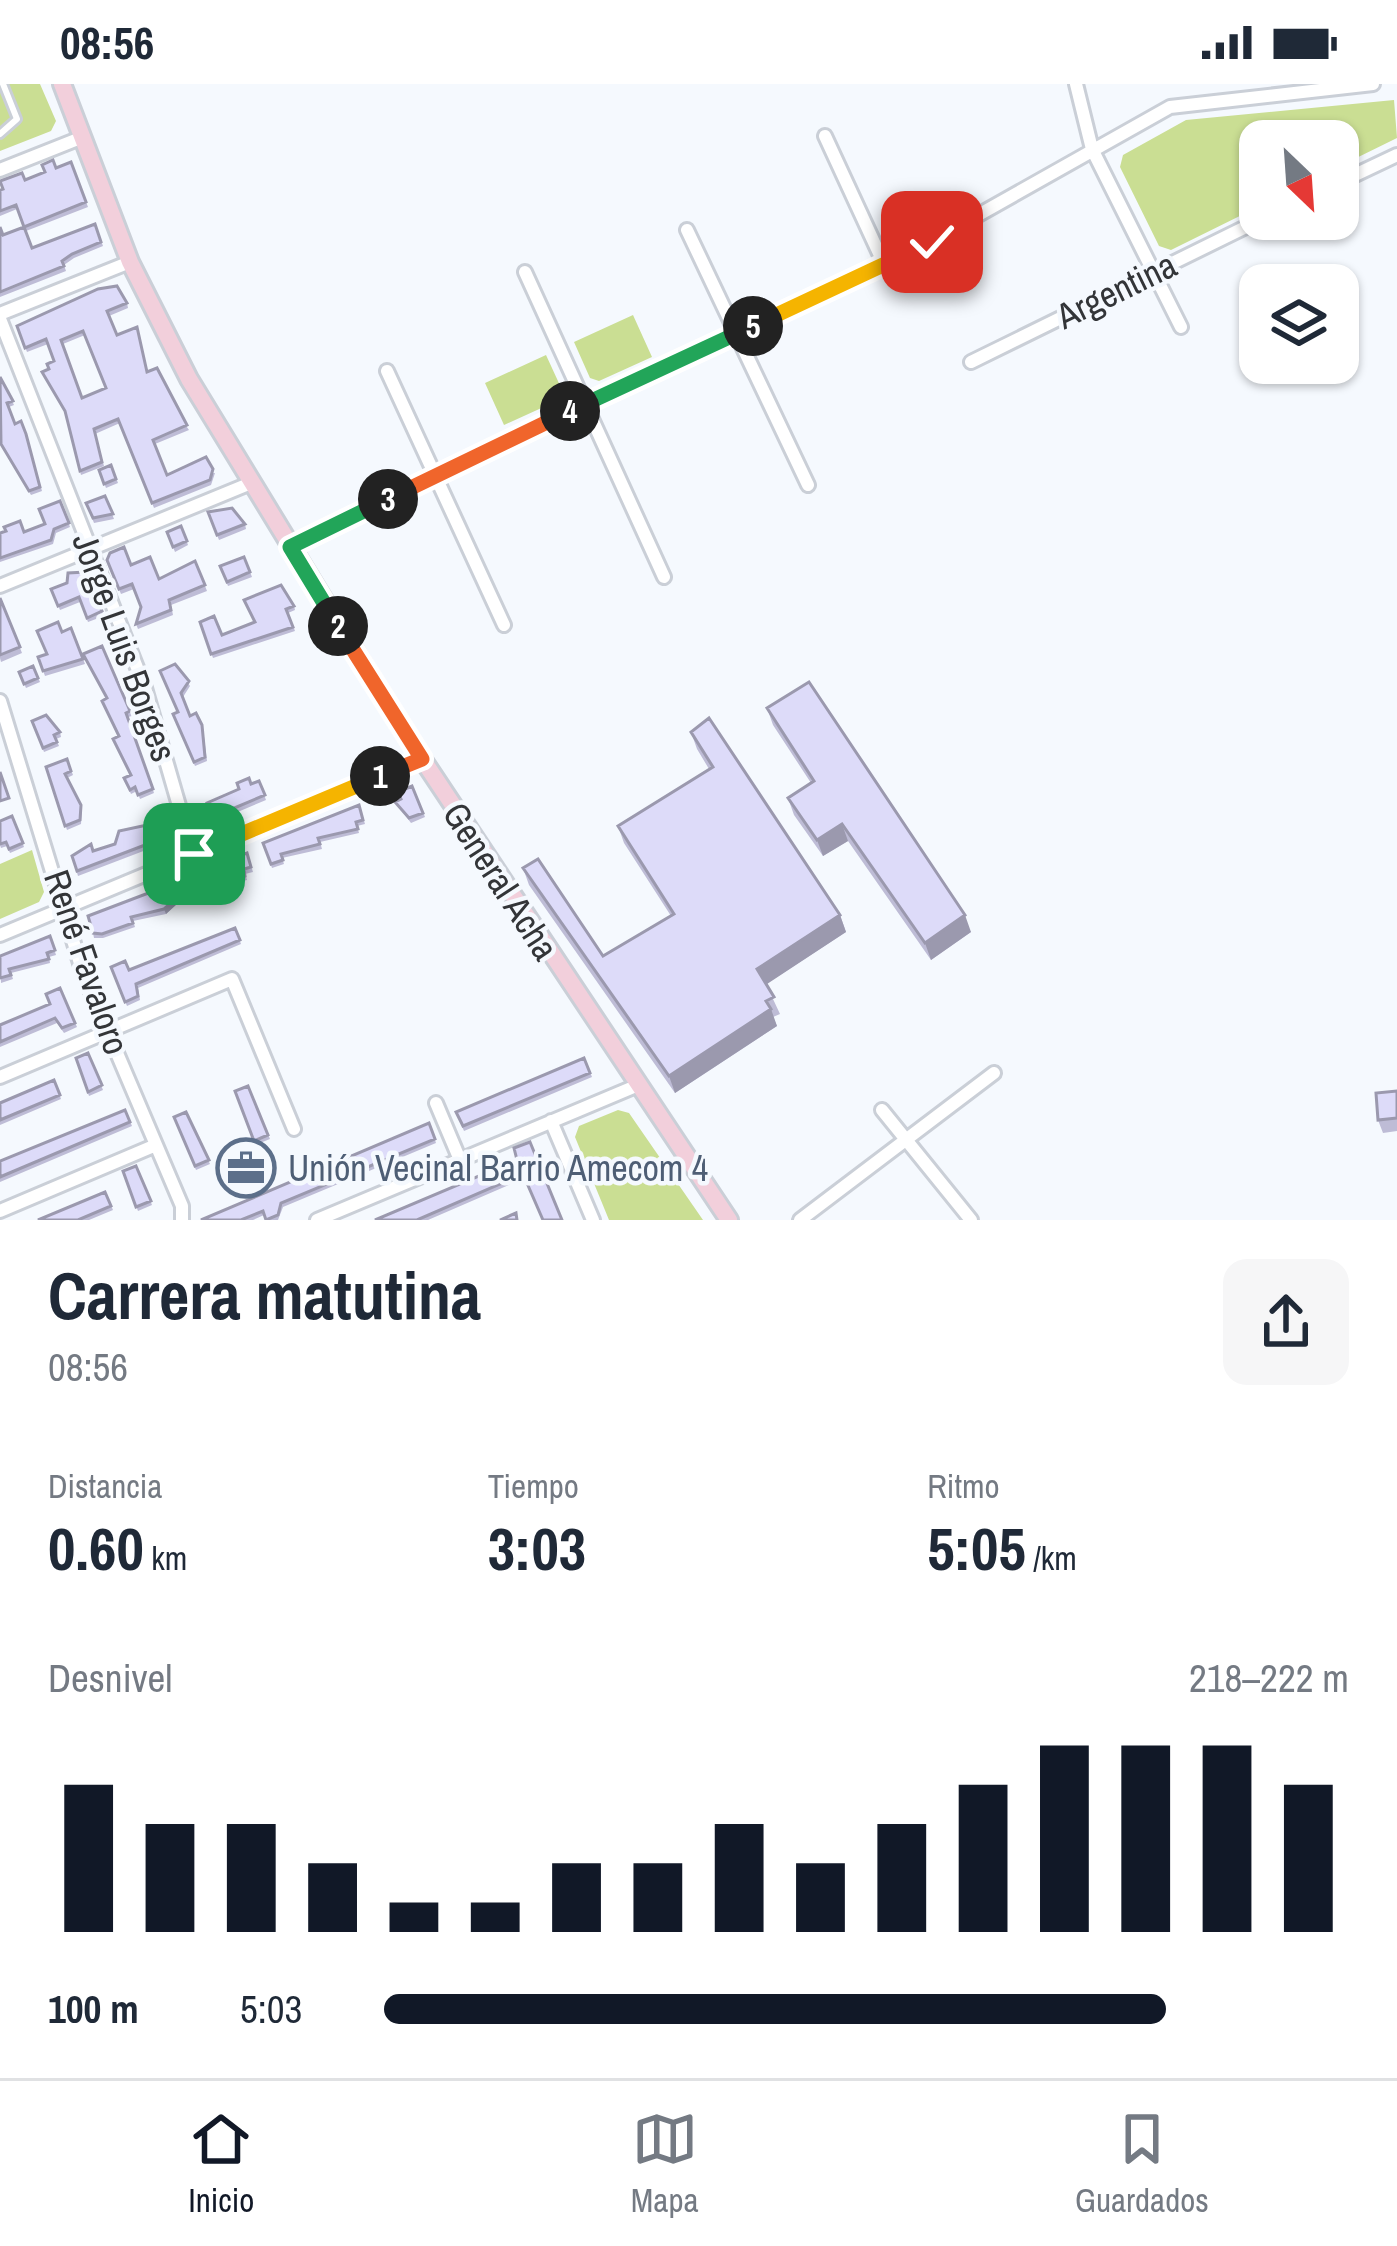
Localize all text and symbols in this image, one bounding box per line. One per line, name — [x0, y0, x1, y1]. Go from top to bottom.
text: 08:56 — [60, 12, 154, 73]
north arrow — [1239, 120, 1359, 240]
map controls — [1239, 120, 1359, 384]
pin — [881, 191, 983, 293]
icon: check — [899, 209, 965, 275]
street label: Argentina — [1047, 240, 1184, 340]
button: layers — [1239, 264, 1359, 384]
pin: 5 — [723, 296, 783, 356]
text: 5 — [745, 304, 761, 348]
pin: 4 — [540, 381, 600, 441]
text: 4 — [562, 389, 578, 433]
pin: 3 — [358, 469, 418, 529]
text: 3 — [380, 477, 396, 521]
street label: Jorge Luis Borges — [61, 526, 189, 768]
pin: 2 — [308, 596, 368, 656]
text: 2 — [330, 604, 346, 648]
pin: 1 — [350, 746, 410, 806]
text: 1 — [372, 754, 388, 798]
street label: General Acha — [432, 793, 570, 969]
pin — [143, 803, 245, 905]
icon: arrive — [161, 821, 227, 887]
street label: René Favaloro — [33, 863, 141, 1061]
office icon: Unión Vecinal Barrio Amecom 4 — [215, 1137, 277, 1199]
place label: Unión Vecinal Barrio Amecom 4 — [288, 1144, 708, 1192]
text: Carrera matutina — [48, 1251, 481, 1340]
button: share — [1223, 1259, 1349, 1385]
text: 08:56 — [48, 1341, 128, 1393]
text: Distancia — [48, 1464, 162, 1508]
text: Tiempo — [488, 1464, 579, 1508]
text: Ritmo — [927, 1464, 1000, 1508]
text: 0.60 — [48, 1508, 144, 1589]
text: 3:03 — [488, 1508, 586, 1589]
text: 5:05 — [927, 1508, 1026, 1589]
text: km — [144, 1536, 187, 1580]
text: /km — [1026, 1536, 1077, 1580]
text: Desnivel — [48, 1652, 172, 1704]
text: 218–222 m — [1189, 1652, 1349, 1704]
text: 100 m — [48, 1983, 139, 2035]
text: 5:03 — [240, 1983, 302, 2035]
tab: Inicio — [188, 2106, 254, 2222]
tab: Mapa — [631, 2106, 699, 2222]
tab: Guardados — [1075, 2106, 1209, 2222]

